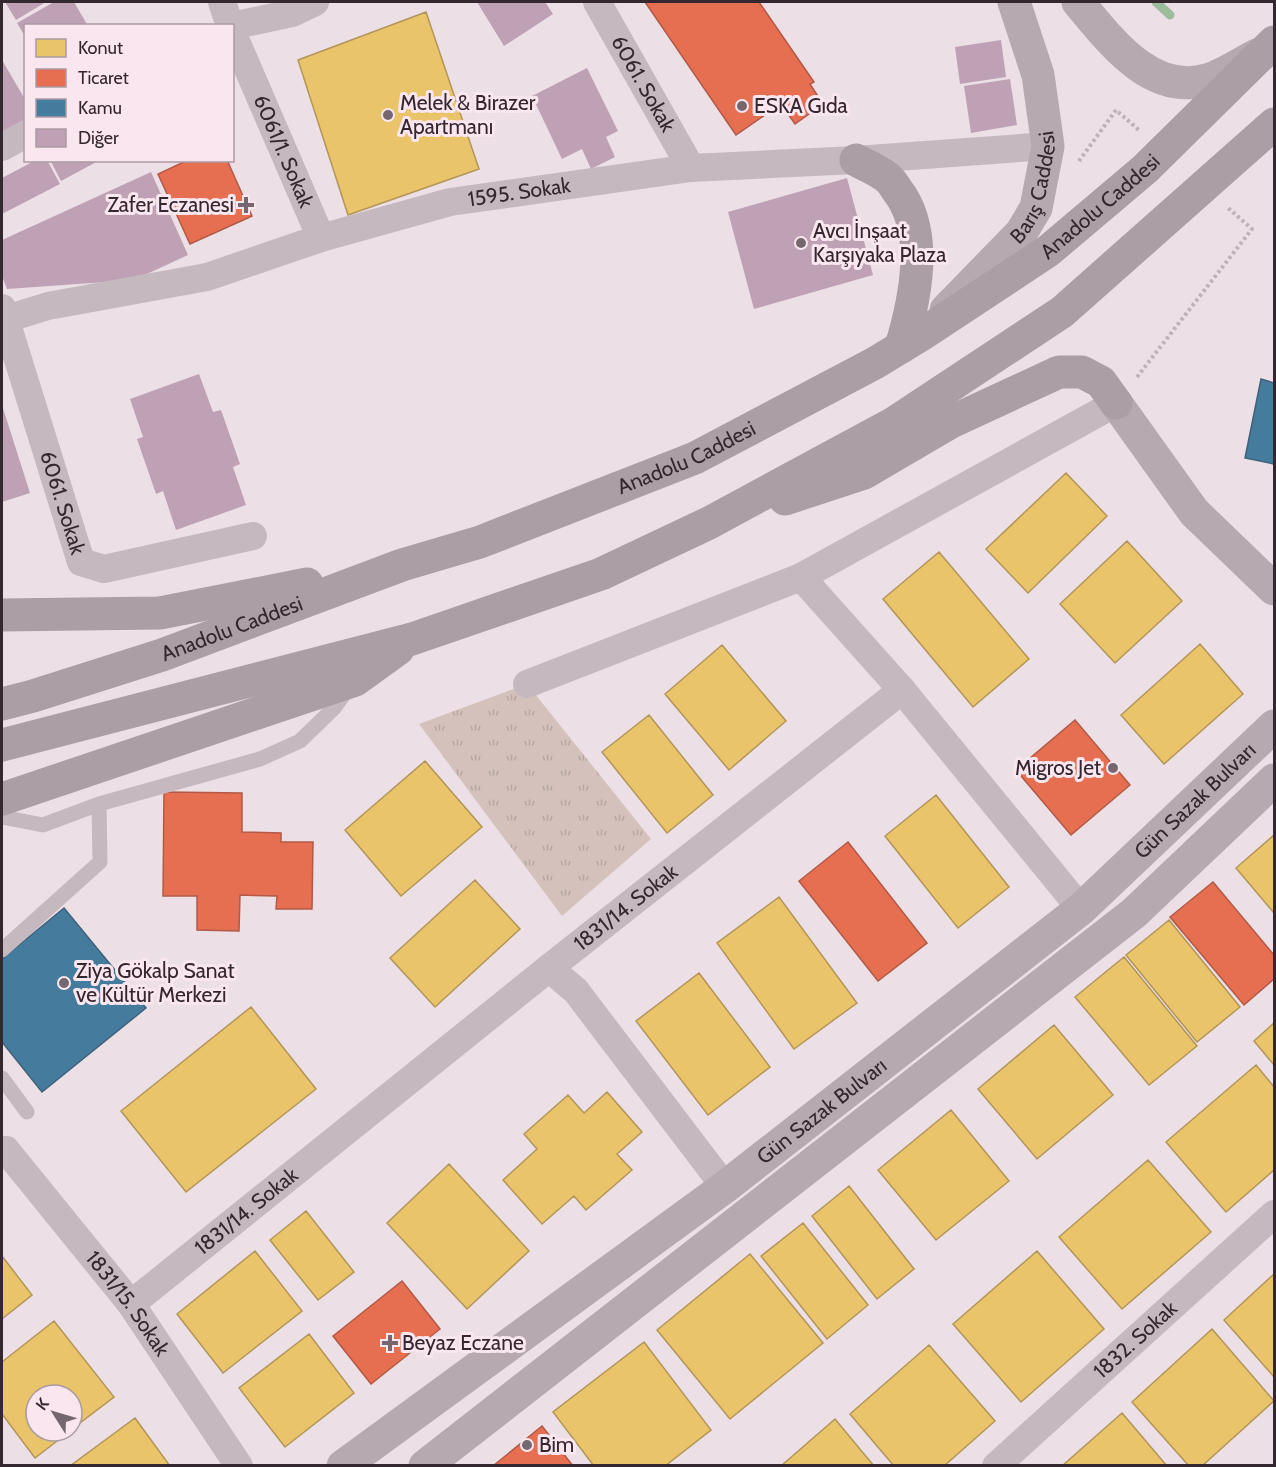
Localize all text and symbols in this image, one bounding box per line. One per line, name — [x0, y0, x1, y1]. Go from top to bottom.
legend — [24, 24, 234, 162]
street label: 6061. Sokak — [607, 31, 681, 137]
text: Konut — [78, 37, 123, 59]
text: Ticaret — [78, 67, 129, 89]
place label: Melek & Birazer Apartmanı — [400, 90, 536, 139]
street label: 6061/1. Sokak — [249, 91, 320, 212]
place label: ESKA Gıda — [754, 93, 848, 118]
text: Kamu — [78, 97, 122, 119]
marker: ESKA Gıda — [735, 99, 749, 113]
marker: Melek & Birazer Apartmanı — [381, 108, 395, 122]
text: Diğer — [78, 127, 119, 149]
street label: Barış Caddesi — [1005, 130, 1060, 249]
street label: Anadolu Caddesi — [1035, 149, 1165, 264]
street label: 1595. Sokak — [466, 172, 573, 211]
place label: Zafer Eczanesi — [107, 192, 234, 217]
marker: Zafer Eczanesi — [239, 198, 253, 212]
place label: Avcı İnşaat Karşıyaka Plaza — [813, 218, 946, 267]
marker: Avcı İnşaat Karşıyaka Plaza — [794, 236, 808, 250]
street label: Anadolu Caddesi — [614, 415, 760, 499]
street label: 6061. Sokak — [35, 448, 91, 558]
street label: Anadolu Caddesi — [158, 590, 306, 666]
street label: Gün Sazak Bulvarı — [1129, 737, 1261, 864]
place label: Migros Jet — [1015, 755, 1101, 780]
marker: Migros Jet — [1106, 761, 1120, 775]
street label: 1831/14. Sokak — [569, 858, 683, 956]
place label: Ziya Gökalp Sanat ve Kültür Merkezi — [76, 958, 235, 1007]
marker: Ziya Gökalp Sanat ve Kültür Merkezi — [57, 976, 71, 990]
street label: Gün Sazak Bulvarı — [752, 1053, 891, 1169]
street label: 1831/14. Sokak — [189, 1162, 303, 1260]
street label: 1831/15. Sokak — [81, 1246, 175, 1361]
street label: 1832. Sokak — [1088, 1295, 1182, 1383]
place label: Beyaz Eczane — [402, 1330, 524, 1355]
marker: Beyaz Eczane — [383, 1336, 397, 1350]
north arrow — [24, 1383, 84, 1443]
text: K — [32, 1395, 53, 1414]
place label: Bim — [539, 1432, 574, 1457]
marker: Bim — [520, 1438, 534, 1452]

